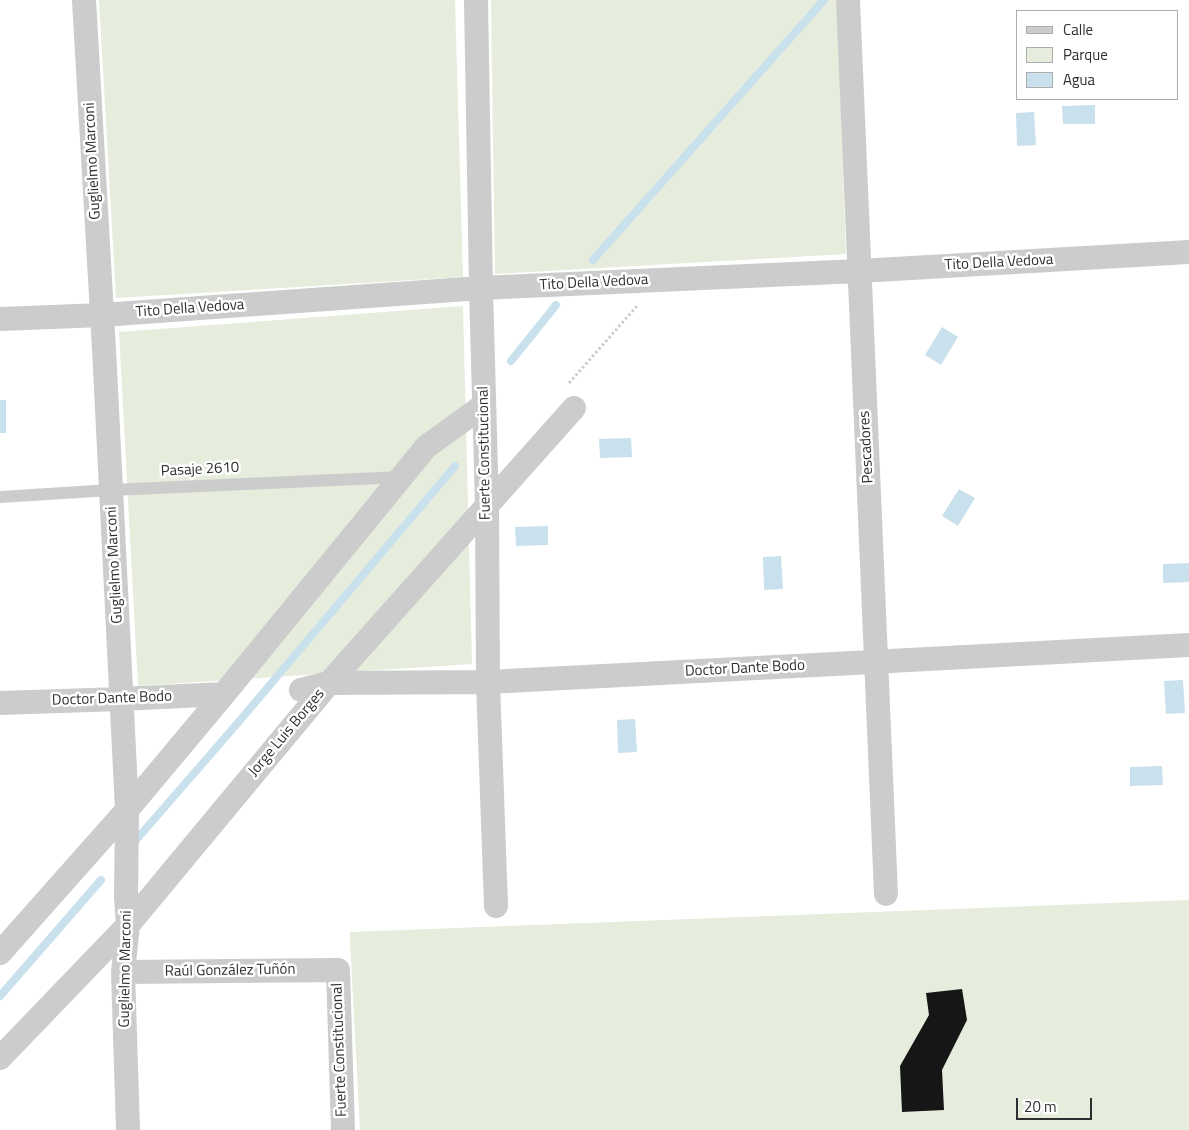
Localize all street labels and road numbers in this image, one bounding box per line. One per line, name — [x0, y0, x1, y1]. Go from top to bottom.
street label: Guglielmo Marconi — [81, 102, 105, 220]
street label: Tito Della Vedova — [944, 251, 1054, 275]
street label: Tito Della Vedova — [539, 271, 649, 295]
street label: Tito Della Vedova — [135, 296, 245, 322]
street label: Fuerte Constitucional — [475, 386, 495, 520]
street label: Pescadores — [856, 410, 878, 484]
street label: Pasaje 2610 — [160, 459, 240, 481]
street label: Guglielmo Marconi — [103, 506, 127, 624]
street label: Doctor Dante Bodo — [685, 657, 805, 681]
street label: Jorge Luis Borges — [245, 685, 329, 781]
street label: Doctor Dante Bodo — [52, 688, 172, 710]
street label: Guglielmo Marconi — [116, 910, 136, 1028]
street label: Raúl González Tuñón — [164, 961, 296, 981]
street label: Fuerte Constitucional — [329, 983, 351, 1117]

